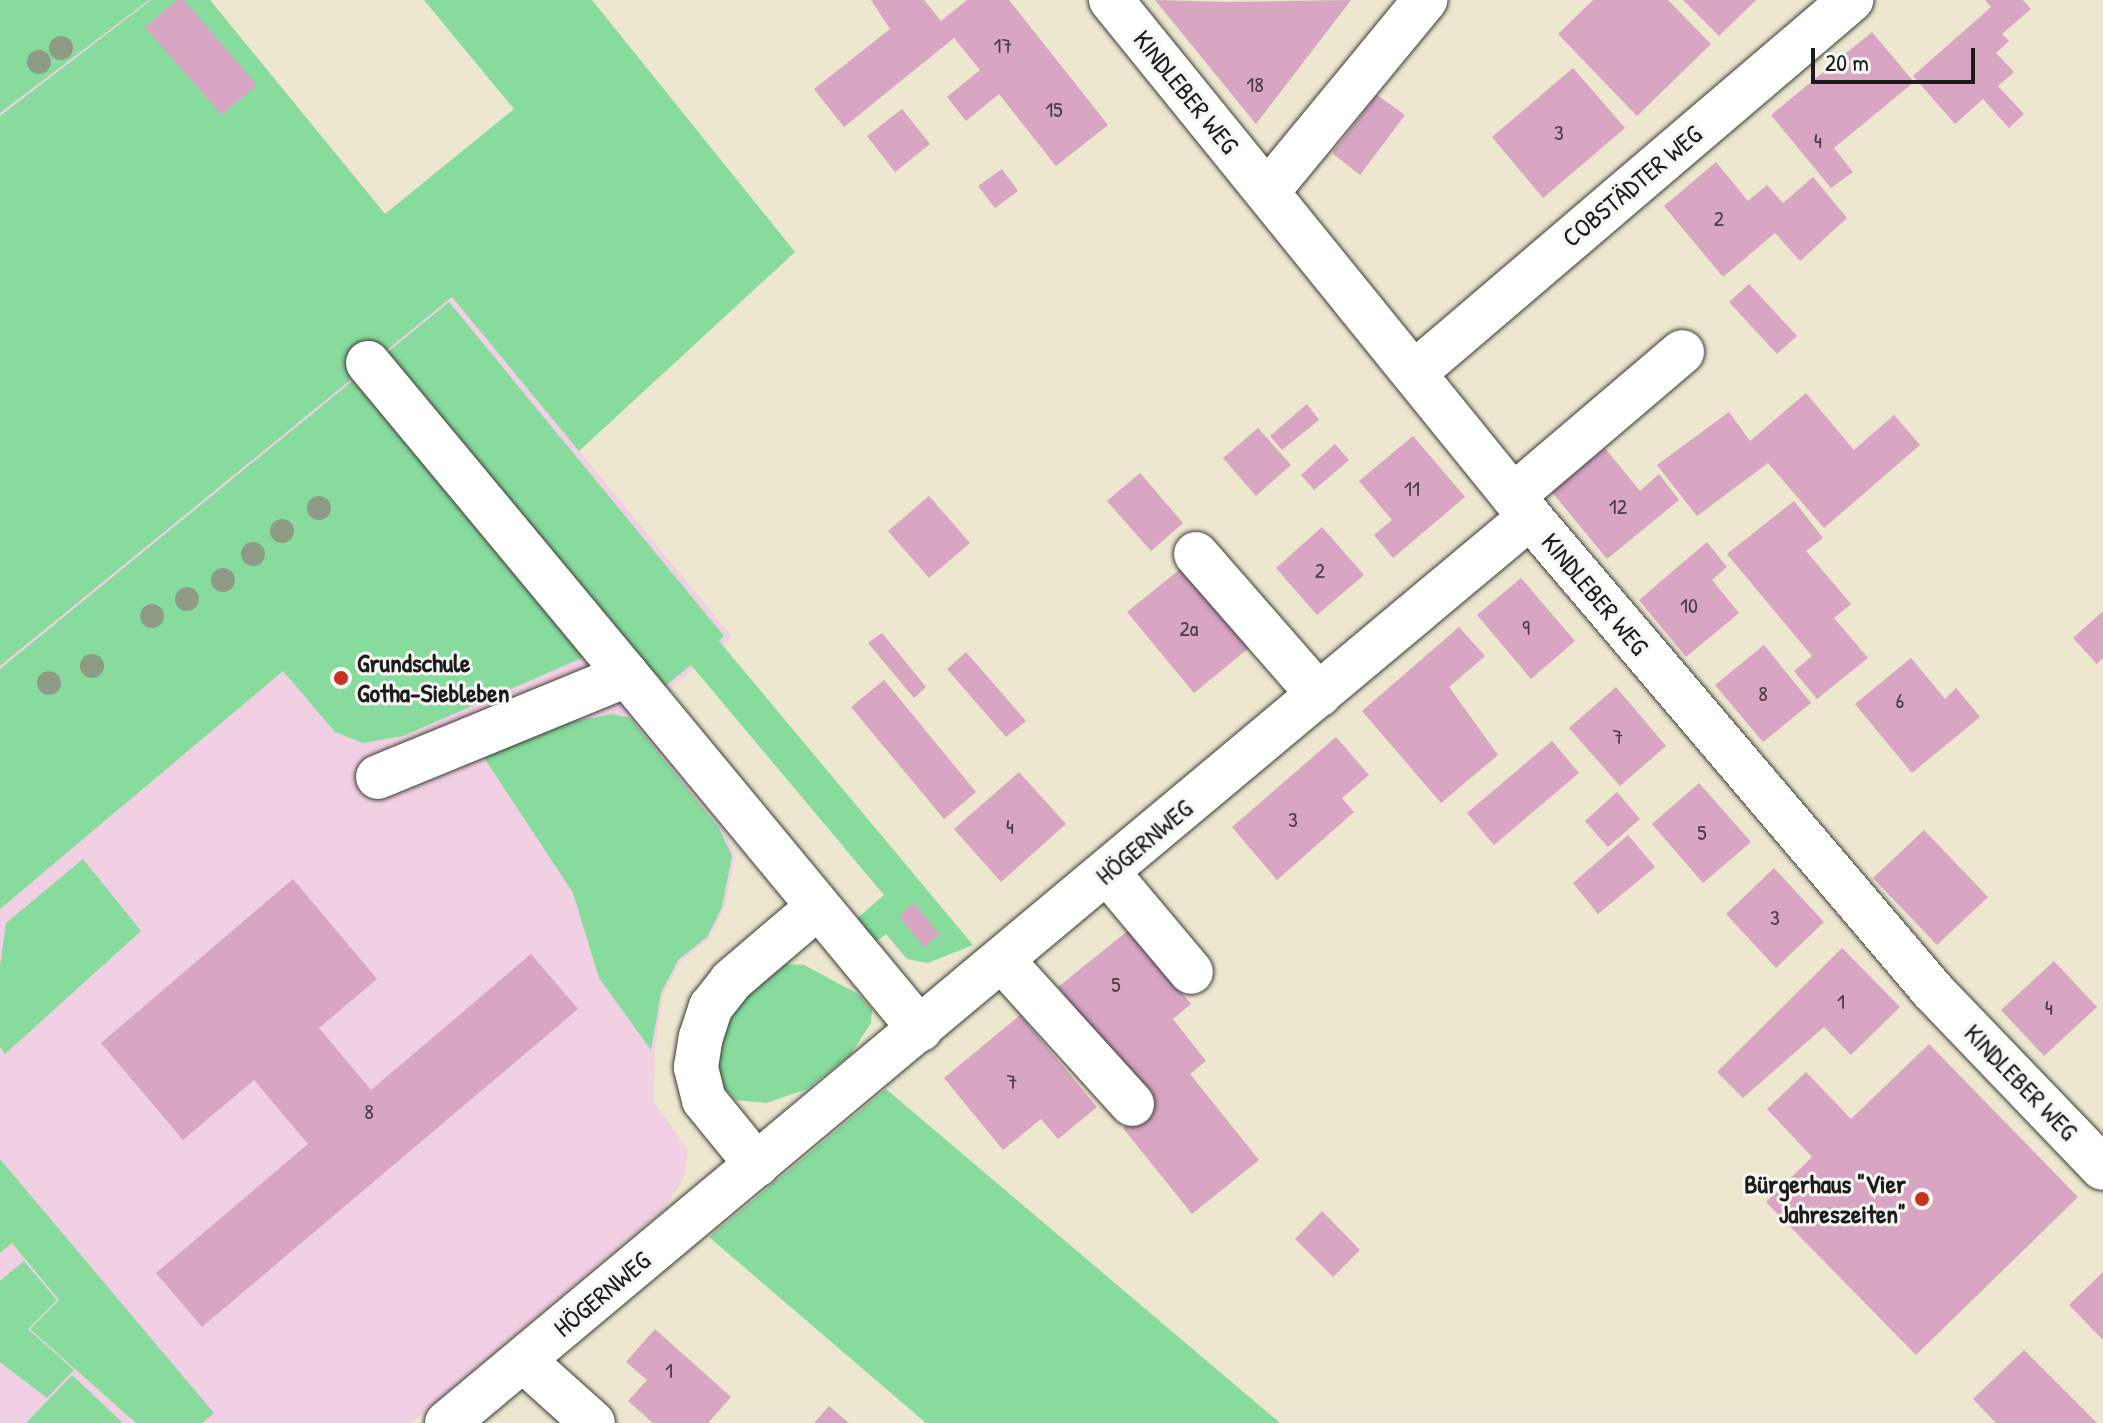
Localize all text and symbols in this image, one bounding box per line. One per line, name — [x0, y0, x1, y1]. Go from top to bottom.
street label: KINDLEBER WEG — [1127, 24, 1245, 160]
scale bar — [1815, 32, 1979, 82]
house number: 17 — [994, 33, 1012, 59]
text: 20 m — [1825, 46, 1869, 78]
house number: 18 — [1246, 72, 1264, 98]
house number: 15 — [1045, 97, 1063, 123]
street label: COBSTÄDTER WEG — [1556, 119, 1708, 253]
house number: 3 — [1554, 120, 1564, 146]
house number: 4 — [1814, 128, 1822, 154]
house number: 2 — [1714, 206, 1724, 232]
house number: 11 — [1404, 476, 1420, 502]
house number: 12 — [1609, 494, 1627, 520]
street label: KINDLEBER WEG — [1535, 527, 1655, 661]
house number: 2 — [1315, 558, 1325, 584]
house number: 10 — [1680, 593, 1698, 619]
house number: 9 — [1522, 615, 1530, 641]
house number: 2a — [1180, 616, 1198, 642]
place label: Grundschule Gotha-Siebleben — [357, 647, 509, 708]
marker: Grundschule Gotha-Siebleben — [332, 669, 350, 687]
house number: 8 — [1758, 681, 1768, 707]
house number: 6 — [1896, 688, 1904, 714]
house number: 7 — [1613, 724, 1623, 750]
street label: HÖGERNWEG — [1089, 793, 1199, 891]
house number: 3 — [1288, 807, 1298, 833]
house number: 4 — [1006, 814, 1014, 840]
house number: 5 — [1697, 820, 1707, 846]
house number: 3 — [1770, 905, 1780, 931]
house number: 5 — [1111, 972, 1121, 998]
house number: 1 — [1837, 989, 1845, 1015]
house number: 4 — [2045, 995, 2053, 1021]
street label: KINDLEBER WEG — [1958, 1017, 2084, 1147]
house number: 7 — [1007, 1069, 1017, 1095]
house number: 8 — [364, 1099, 374, 1125]
place label: Bürgerhaus "Vier Jahreszeiten" — [1744, 1168, 1906, 1230]
marker: Bürgerhaus "Vier Jahreszeiten" — [1913, 1190, 1931, 1208]
street label: HÖGERNWEG — [547, 1245, 657, 1343]
house number: 1 — [665, 1358, 673, 1384]

